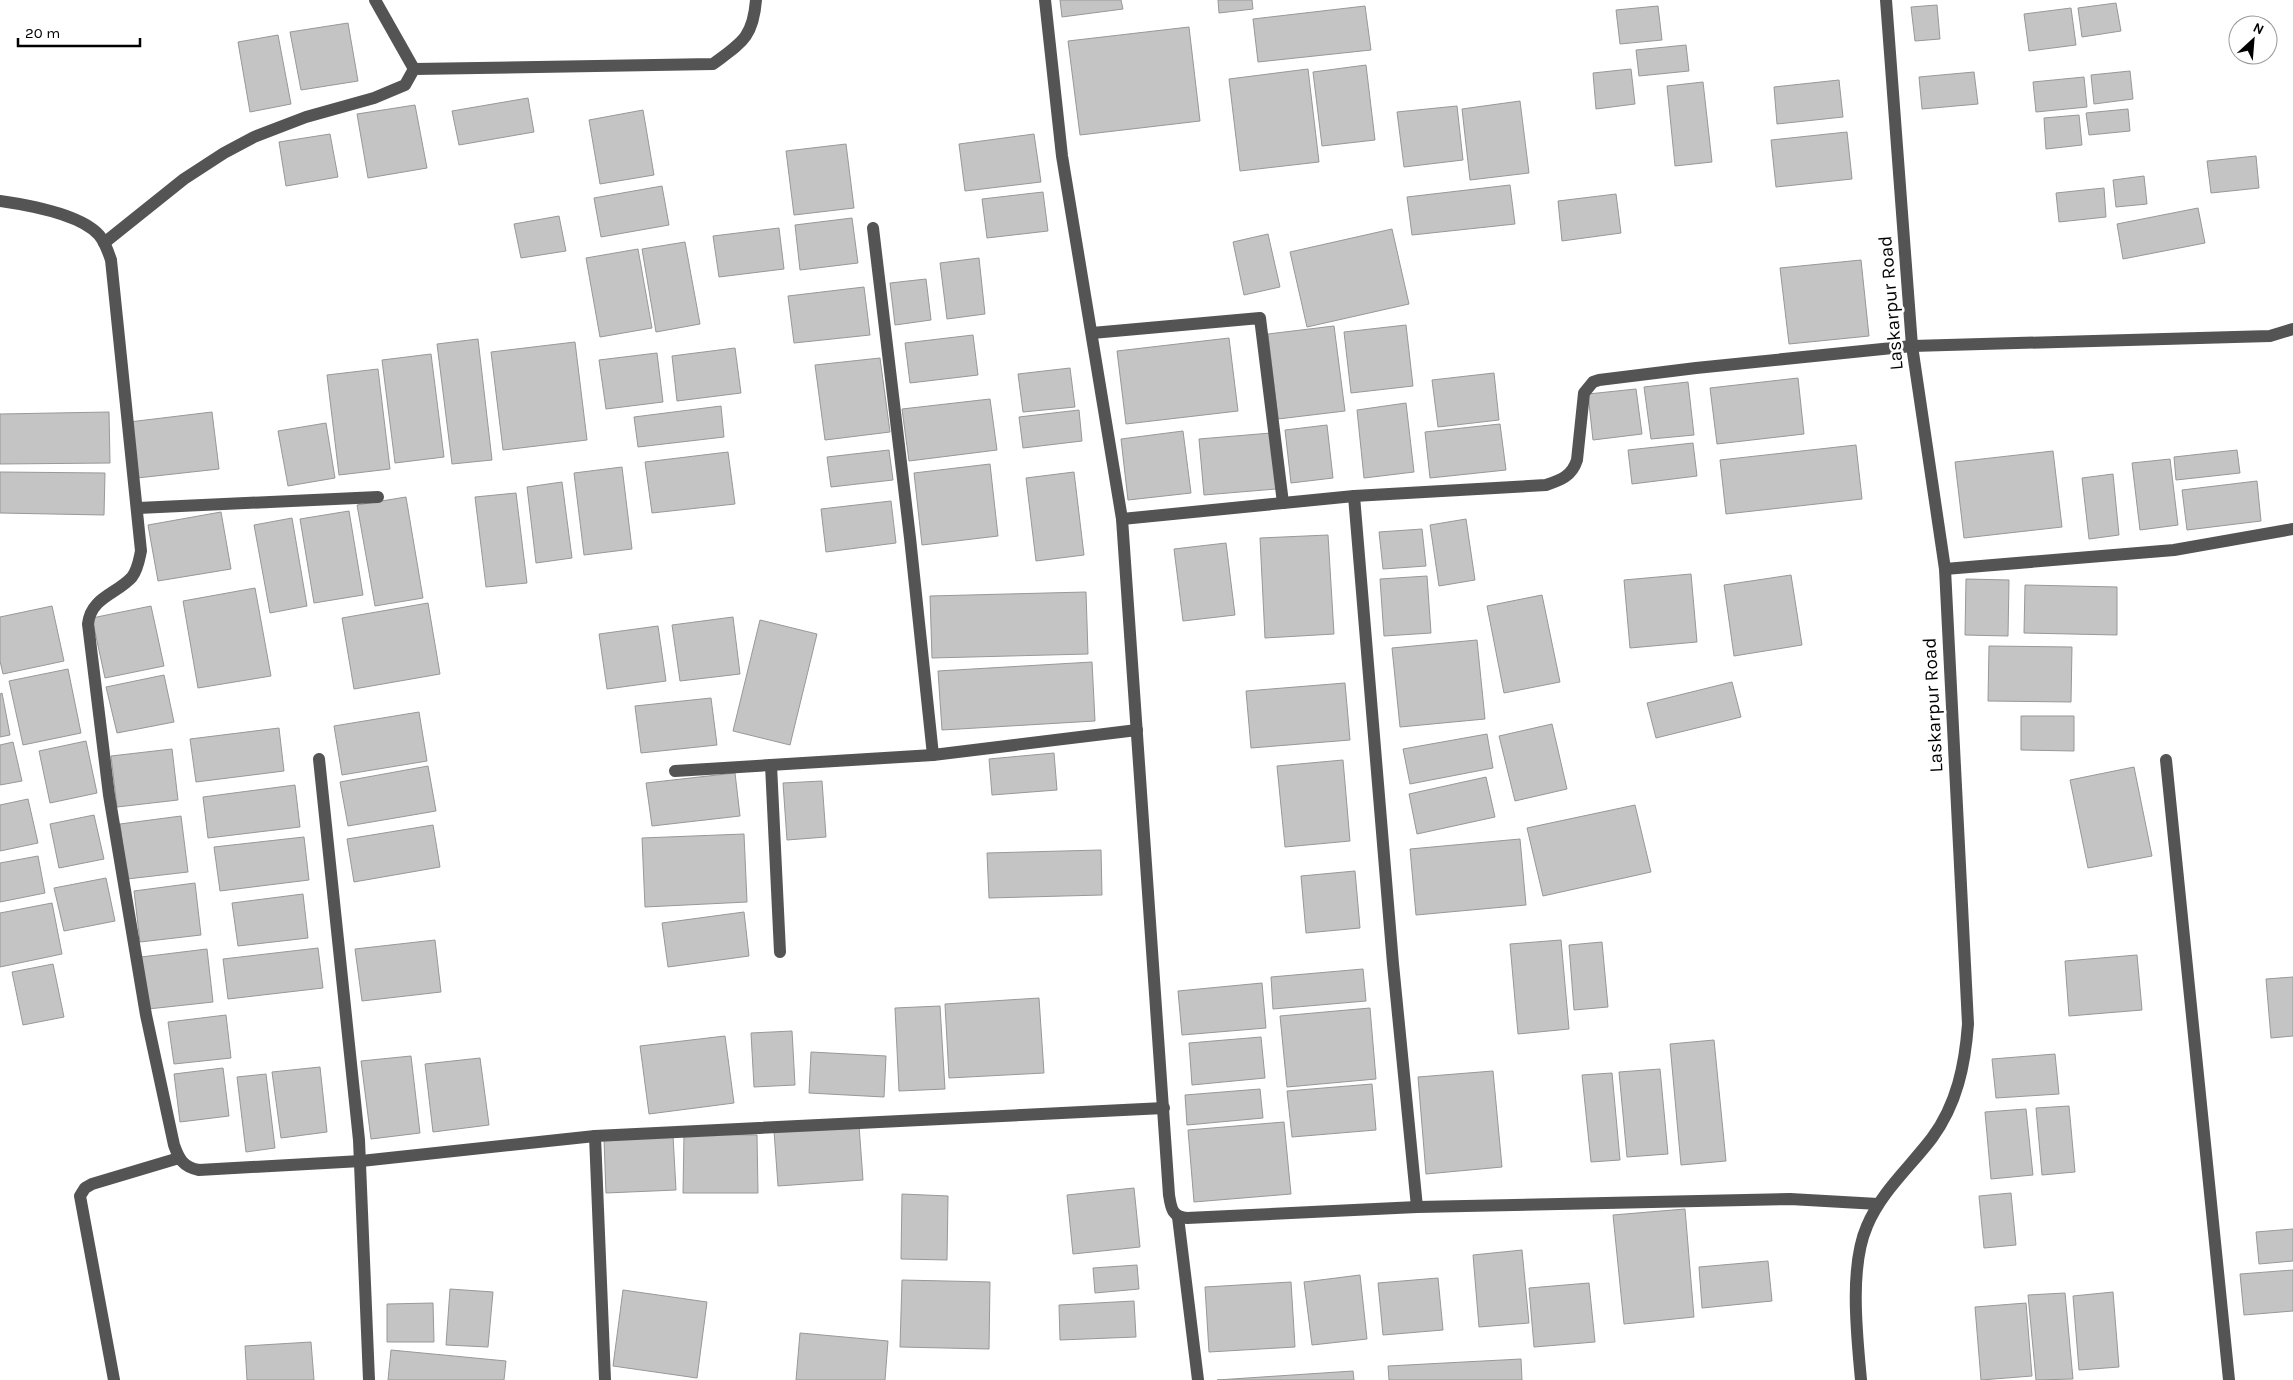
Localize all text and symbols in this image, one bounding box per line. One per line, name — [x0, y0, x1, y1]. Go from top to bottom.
scale bar — [18, 15, 140, 47]
north arrow — [2228, 15, 2278, 65]
text: N — [2250, 19, 2267, 39]
text: 20 m — [25, 24, 60, 42]
street label: Laskarpur Road — [1874, 235, 1908, 371]
street label: Laskarpur Road — [1918, 637, 1948, 773]

